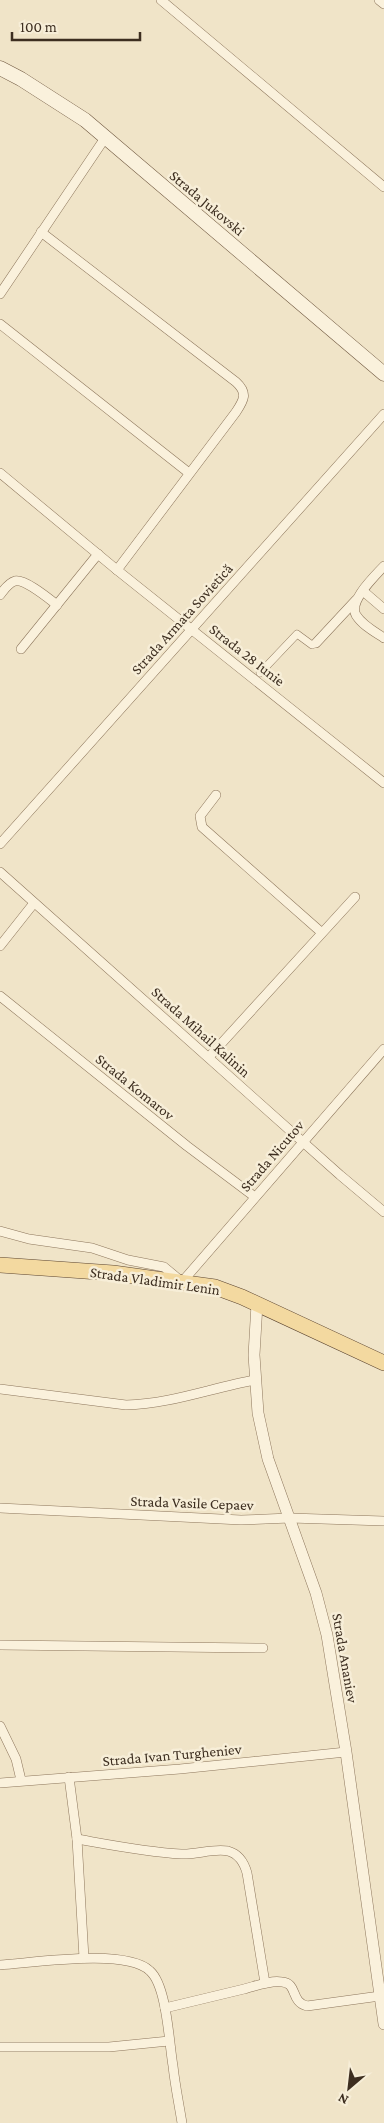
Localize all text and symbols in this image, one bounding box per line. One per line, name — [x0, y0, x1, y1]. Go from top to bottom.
scale bar — [12, 10, 140, 42]
text: 100 m — [20, 19, 57, 35]
street label: Strada Jukovski — [166, 167, 248, 240]
street label: Strada Armata Sovietică — [128, 560, 236, 678]
street label: Strada 28 Iunie — [206, 621, 288, 689]
street label: Strada Mihail Kalinin — [148, 984, 254, 1080]
street label: Strada Komarov — [93, 1051, 177, 1123]
street label: Strada Nicutov — [237, 1117, 307, 1195]
street label: Strada Vladimir Lenin — [89, 1264, 221, 1298]
street label: Strada Vasile Cepaev — [130, 1493, 254, 1514]
street label: Strada Ananiev — [329, 1612, 361, 1704]
street label: Strada Ivan Turgheniev — [102, 1741, 242, 1770]
north arrow — [324, 2063, 374, 2113]
text: N — [335, 2090, 351, 2109]

